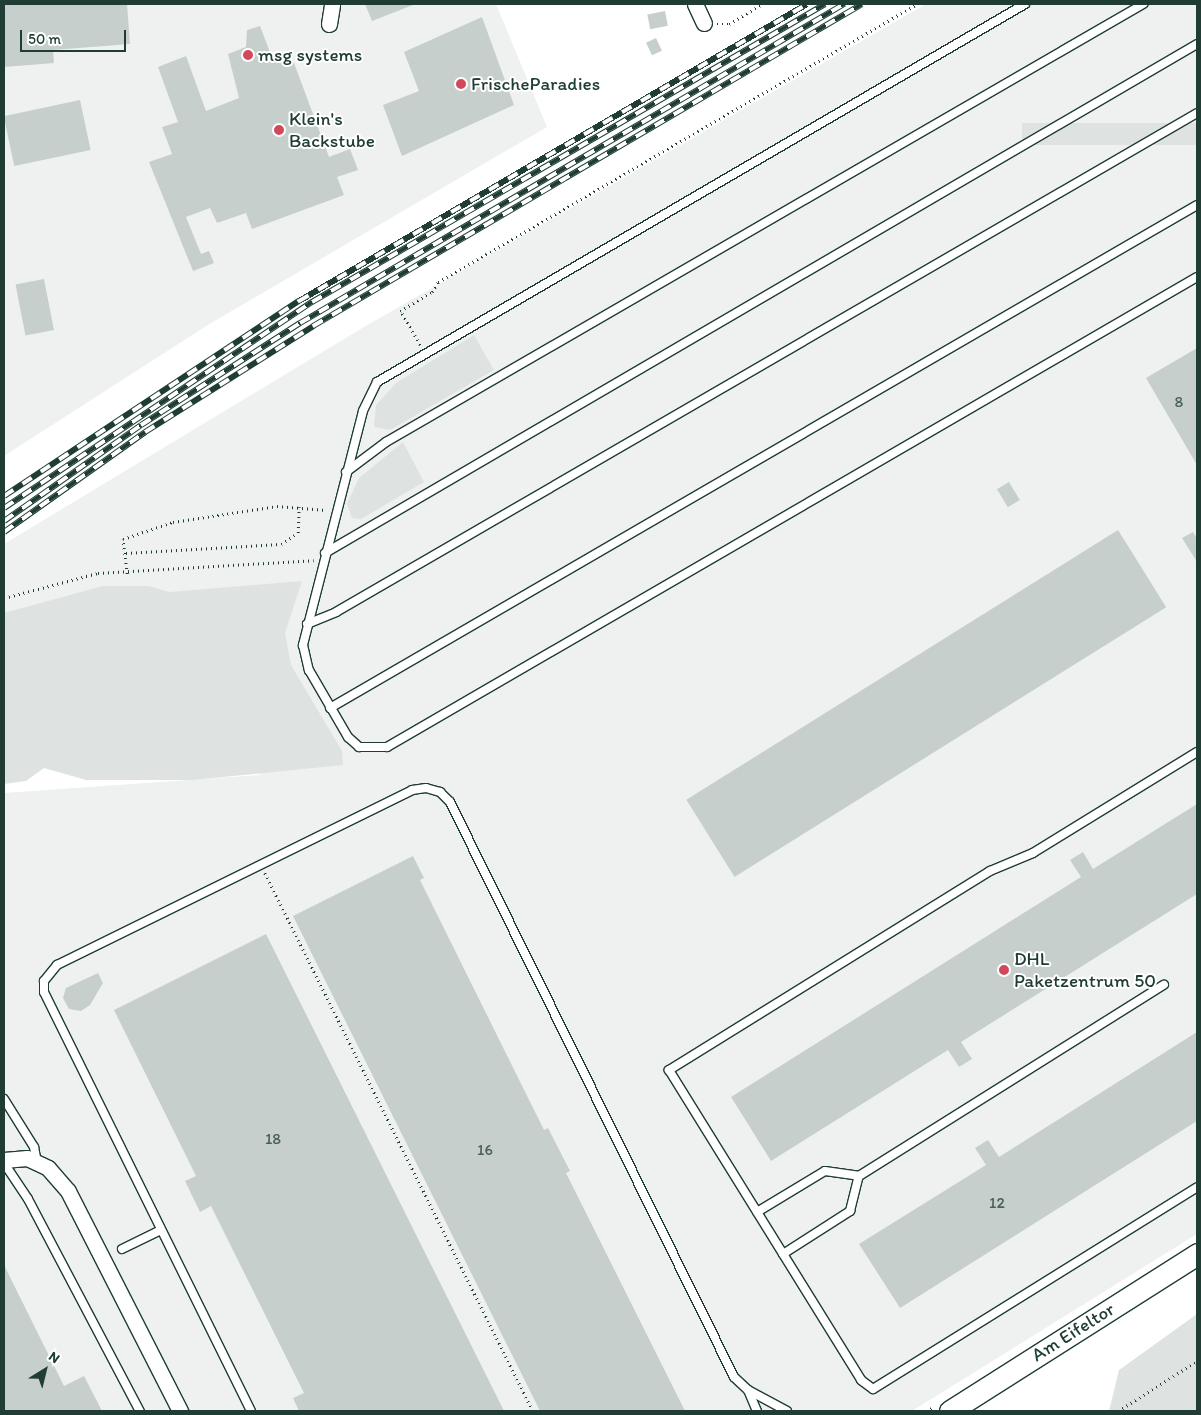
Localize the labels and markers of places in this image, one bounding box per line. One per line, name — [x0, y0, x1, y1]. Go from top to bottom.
place label: msg systems — [258, 44, 362, 66]
marker: msg systems — [242, 49, 254, 61]
place label: FrischeParadies — [471, 73, 600, 95]
marker: FrischeParadies — [455, 78, 467, 90]
place label: Klein's Backstube — [289, 108, 375, 152]
marker: Klein's Backstube — [273, 124, 285, 136]
place label: DHL Paketzentrum 50 — [1014, 948, 1156, 992]
marker: DHL Paketzentrum 50 — [998, 964, 1010, 976]

